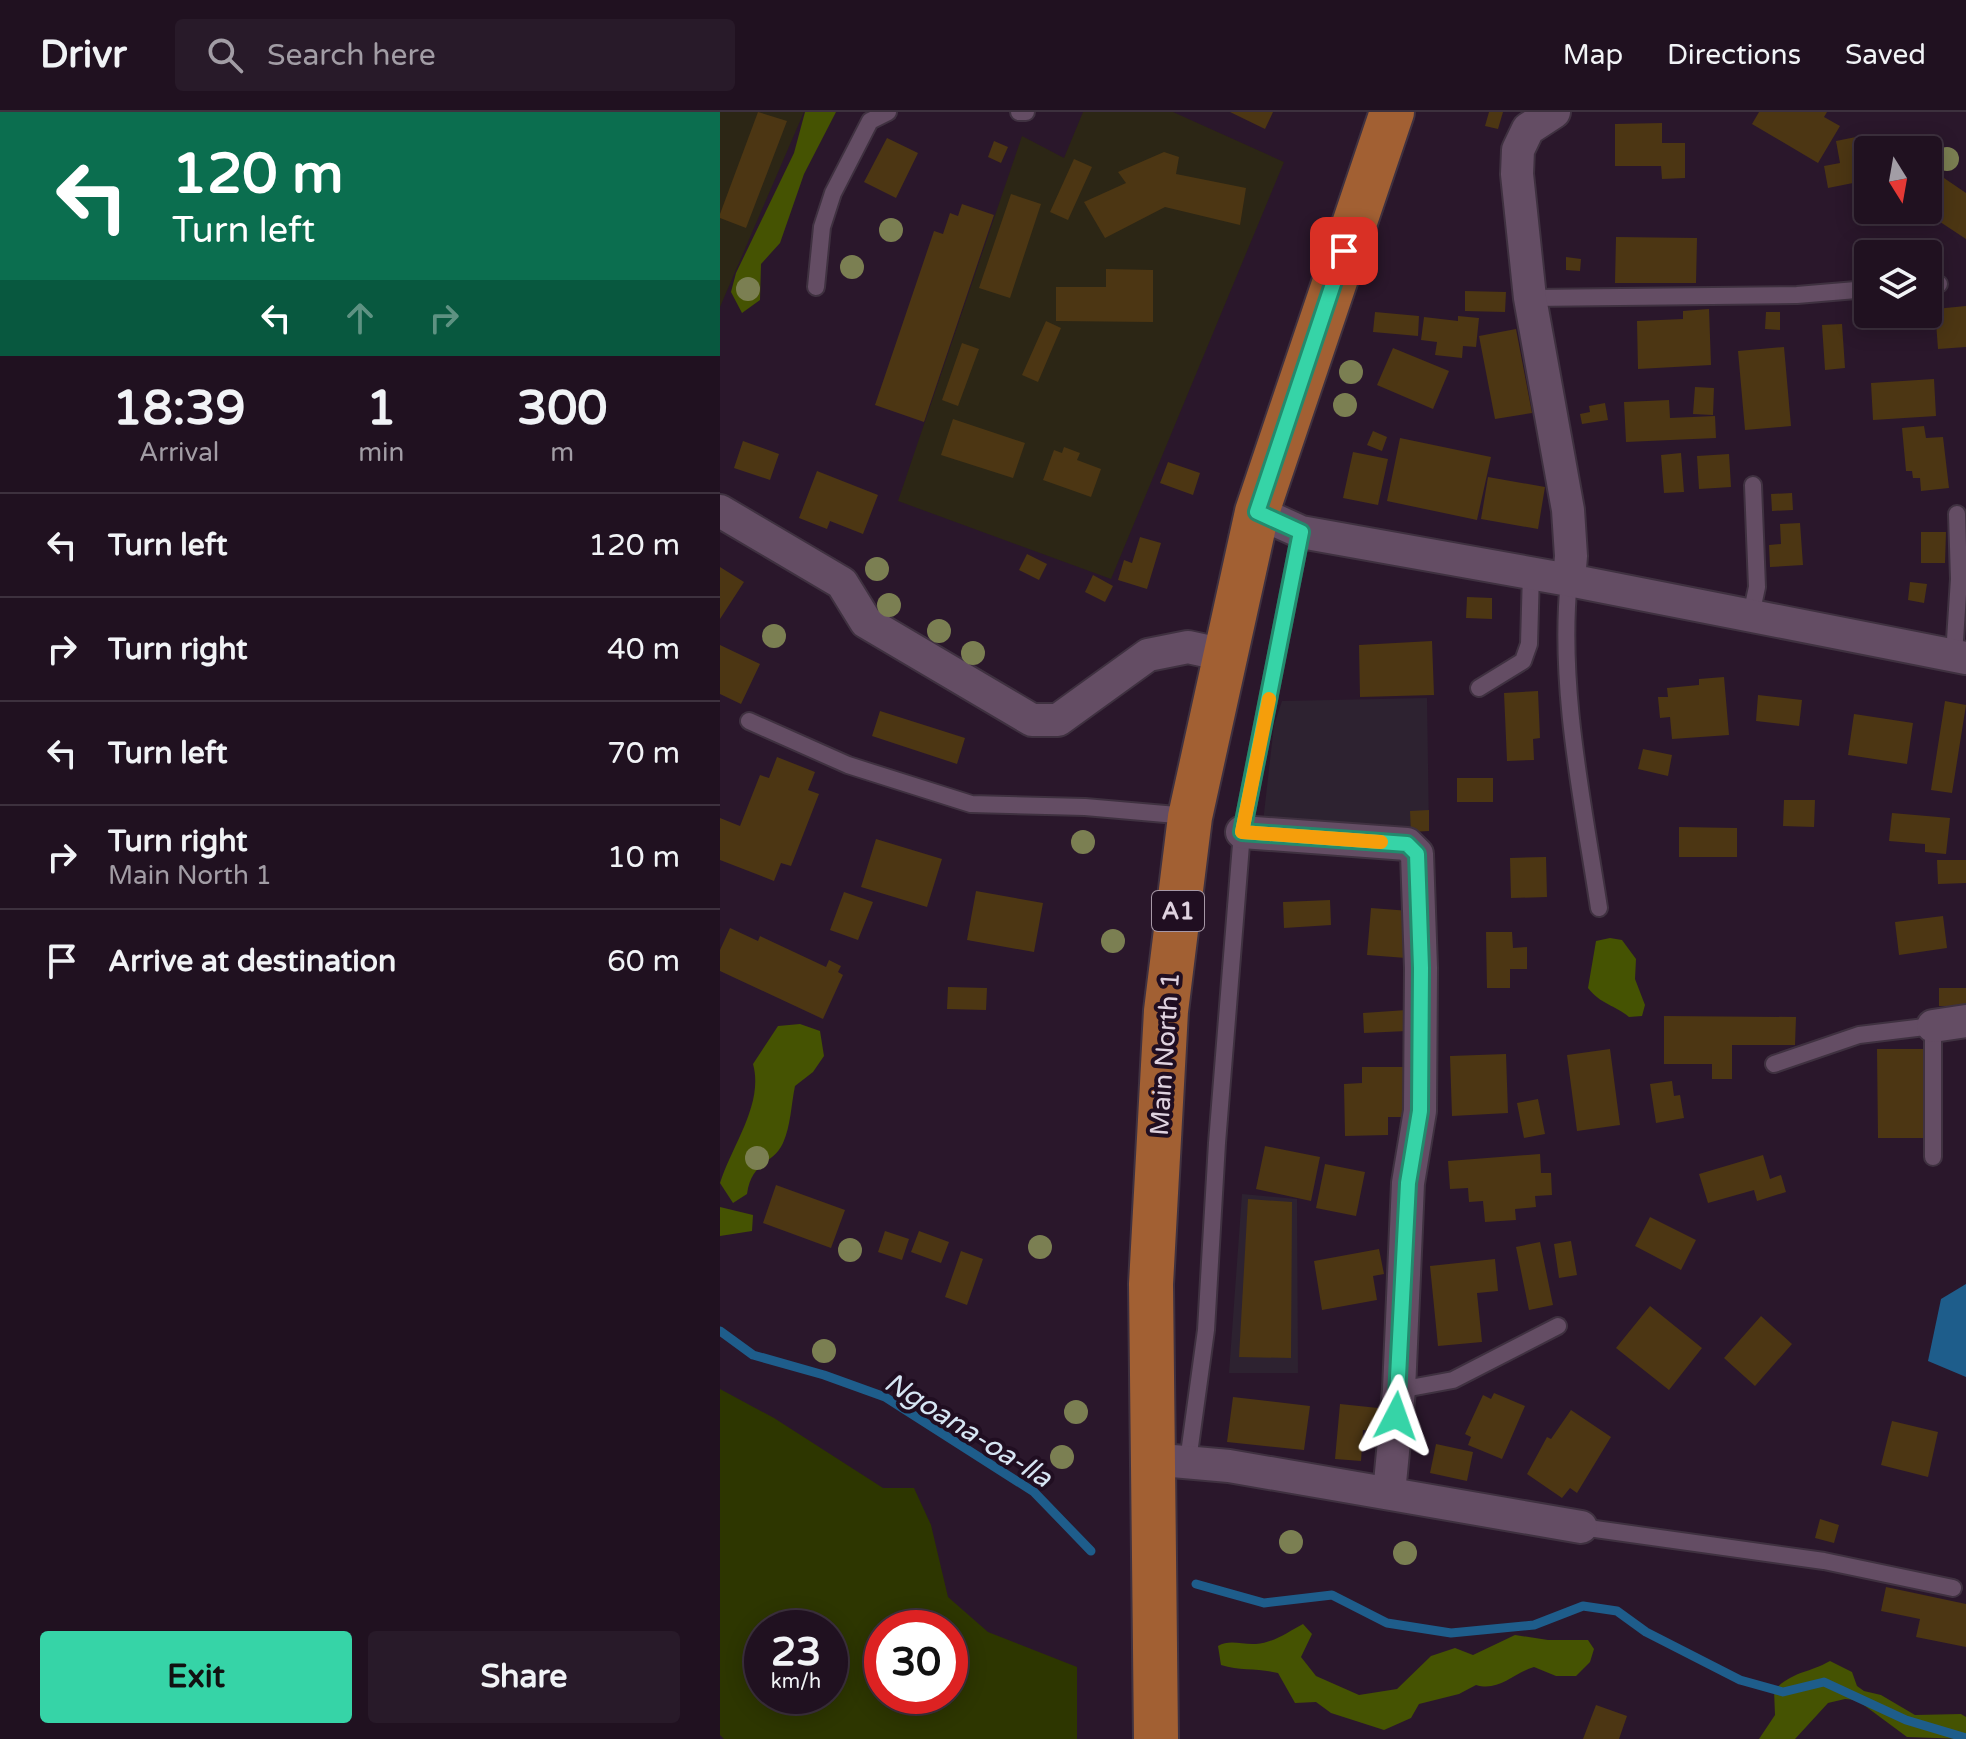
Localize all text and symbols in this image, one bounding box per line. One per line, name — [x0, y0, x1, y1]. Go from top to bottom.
search box — [175, 19, 735, 91]
text: Drivr — [40, 32, 127, 78]
icon: search — [203, 33, 247, 77]
text: Search here — [267, 37, 436, 74]
text: Map — [1563, 38, 1623, 72]
text: Directions — [1667, 38, 1801, 72]
text: Saved — [1845, 38, 1926, 72]
north arrow — [1854, 136, 1942, 224]
map controls — [1854, 136, 1942, 328]
text: 120 m — [172, 141, 343, 208]
icon: left — [40, 144, 144, 248]
text: Turn left — [172, 209, 315, 252]
pin — [1310, 217, 1378, 285]
icon: arrive — [1322, 229, 1366, 273]
button: layers — [1854, 240, 1942, 328]
icon: left — [254, 296, 298, 340]
icon: ahead — [338, 296, 382, 340]
icon: right — [422, 296, 466, 340]
text: 18:39 — [113, 380, 246, 438]
text: 1 — [366, 380, 396, 438]
text: 300 — [517, 380, 607, 438]
text: Arrival — [139, 437, 219, 468]
text: min — [358, 437, 404, 468]
text: m — [550, 437, 574, 468]
icon: left — [40, 523, 84, 567]
text: Turn left — [108, 527, 227, 564]
text: 120 m — [588, 527, 680, 564]
icon: right — [40, 627, 84, 671]
text: Turn right — [108, 631, 248, 668]
text: 40 m — [607, 631, 680, 668]
icon: left — [40, 731, 84, 775]
text: Turn left — [108, 735, 227, 772]
text: 70 m — [607, 735, 680, 772]
text: Turn right — [108, 823, 248, 860]
icon: right — [40, 835, 84, 879]
text: 10 m — [607, 839, 680, 876]
text: Main North 1 — [108, 860, 272, 891]
road number: A1 — [1152, 891, 1204, 931]
icon: arrive — [40, 939, 84, 983]
text: Arrive at destination — [108, 943, 396, 980]
text: 60 m — [607, 943, 680, 980]
street label: Main North 1 — [1144, 971, 1186, 1137]
water label: Ngoana-oa-lla — [878, 1365, 1059, 1496]
position arrow — [1354, 1374, 1438, 1458]
speed limit sign: 30 — [864, 1610, 968, 1714]
text: 23 — [771, 1628, 821, 1676]
button: Exit — [40, 1631, 352, 1723]
button: Share — [368, 1631, 680, 1723]
text: km/h — [771, 1670, 821, 1694]

